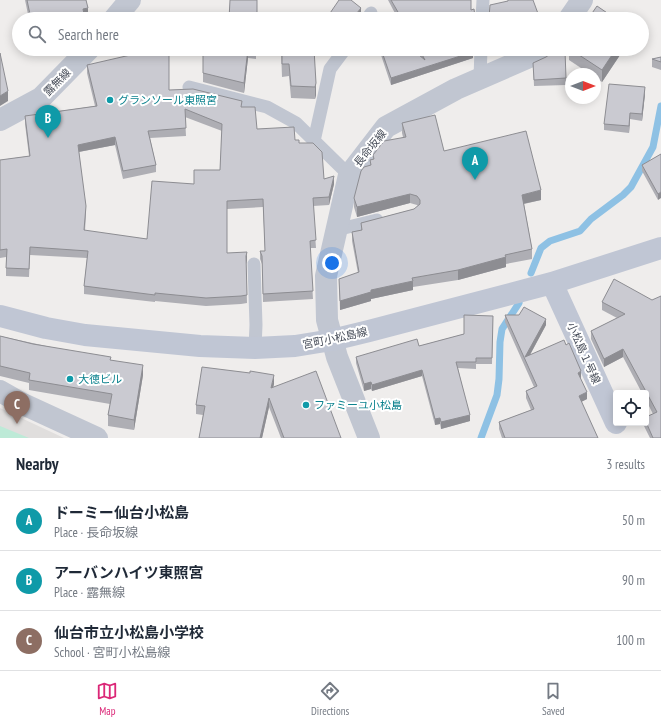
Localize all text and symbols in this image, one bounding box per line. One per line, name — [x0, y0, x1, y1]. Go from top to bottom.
search box — [12, 12, 649, 56]
icon: search — [26, 23, 48, 45]
text: Search here — [58, 25, 119, 44]
street label: 露無線 — [40, 65, 74, 99]
north arrow — [565, 68, 601, 104]
place label: グランソール東照宮 — [118, 93, 217, 107]
marker: グランソール東照宮 — [105, 95, 115, 105]
pin: B — [35, 105, 61, 138]
street label: 長命坂線 — [351, 126, 389, 170]
pin: A — [462, 147, 488, 180]
your location — [322, 253, 342, 273]
street label: 小松島１号線 — [564, 320, 604, 386]
street label: 宮町小松島線 — [301, 324, 369, 352]
place label: 大徳ビル — [78, 372, 122, 386]
marker: 大徳ビル — [65, 374, 75, 384]
map controls — [613, 390, 649, 426]
button: locate — [613, 390, 649, 426]
pin: C — [4, 391, 30, 424]
place label: ファミーユ小松島 — [314, 398, 402, 412]
marker: ファミーユ小松島 — [301, 400, 311, 410]
text: Nearby — [16, 453, 59, 475]
text: 3 results — [606, 456, 645, 473]
text: ドーミー仙台小松島 — [54, 503, 189, 522]
text: A — [26, 512, 32, 529]
text: 50 m — [622, 512, 645, 529]
text: Place · 長命坂線 — [54, 524, 138, 541]
text: アーバンハイツ東照宮 — [54, 563, 203, 582]
text: B — [26, 572, 32, 589]
text: 90 m — [622, 572, 645, 589]
text: Place · 露無線 — [54, 584, 125, 601]
text: 仙台市立小松島小学校 — [54, 623, 204, 642]
text: C — [26, 632, 32, 649]
text: 100 m — [616, 632, 645, 649]
text: School · 宮町小松島線 — [54, 644, 170, 661]
tab: Map — [96, 680, 118, 718]
tab: Directions — [311, 680, 349, 718]
tab: Saved — [542, 680, 565, 718]

